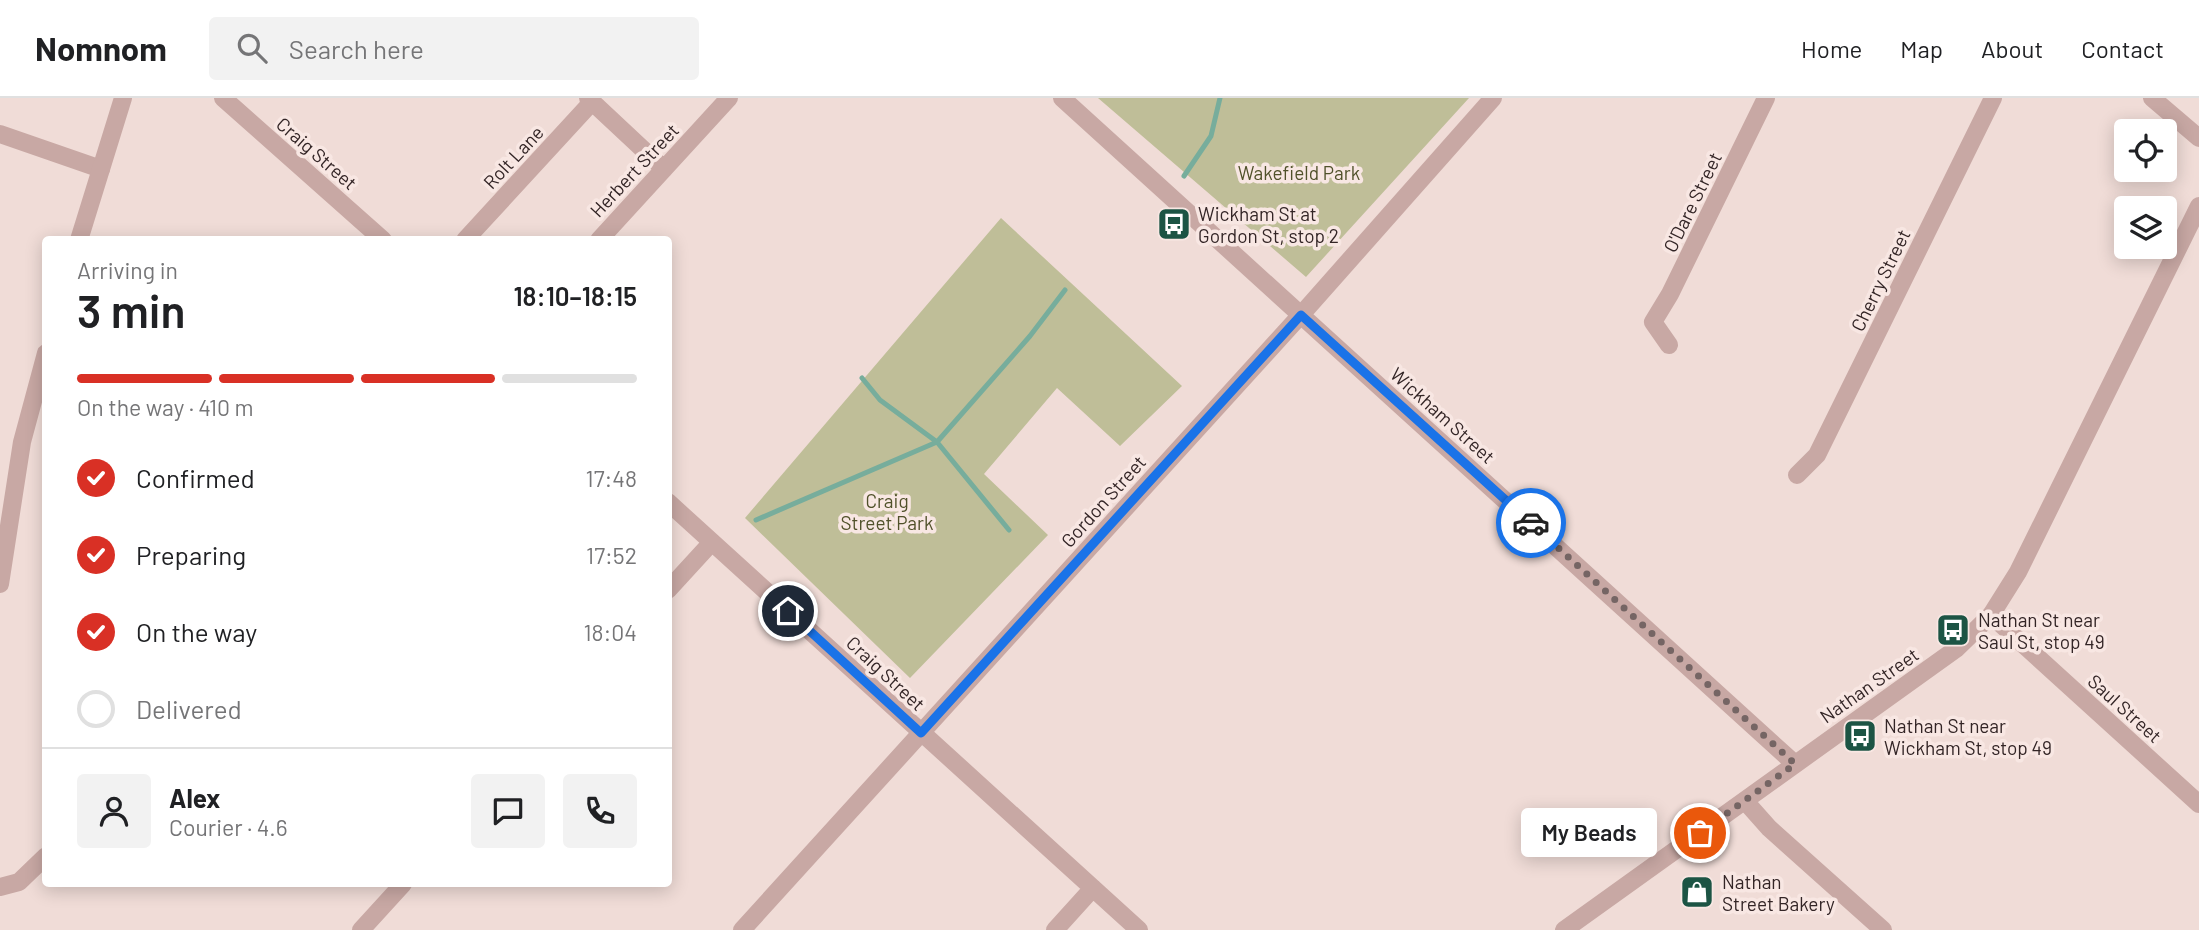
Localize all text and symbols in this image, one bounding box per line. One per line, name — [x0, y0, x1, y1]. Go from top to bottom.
search box — [209, 17, 699, 80]
text: Nomnom — [35, 28, 167, 68]
icon: search — [233, 29, 271, 67]
text: Search here — [289, 33, 424, 64]
text: Home — [1801, 34, 1862, 63]
text: Map — [1900, 34, 1943, 63]
text: About — [1981, 34, 2043, 63]
text: Contact — [2081, 34, 2164, 63]
street label: Craig Street — [272, 112, 362, 194]
street label: Herbert Street — [585, 118, 683, 222]
map controls — [2114, 119, 2177, 259]
button: locate — [2114, 119, 2177, 182]
street label: Rolt Lane — [478, 121, 548, 193]
street label: O'Dare Street — [1658, 148, 1726, 256]
park label: Wakefield Park — [1238, 161, 1360, 184]
button: layers — [2114, 196, 2177, 259]
place label: Wickham St at Gordon St, stop 2 — [1198, 202, 1339, 247]
bus stop icon: Wickham St at Gordon St, stop 2 — [1155, 205, 1193, 243]
street label: Cherry Street — [1845, 225, 1915, 335]
text: Arriving in — [77, 256, 178, 284]
text: 18:10–18:15 — [513, 280, 637, 311]
text: 3 min — [77, 282, 186, 337]
street label: Wickham Street — [1386, 362, 1500, 468]
text: On the way · 410 m — [77, 393, 254, 421]
street label: Gordon Street — [1056, 450, 1150, 552]
icon: check — [77, 459, 115, 497]
text: Confirmed — [136, 462, 255, 493]
text: 17:48 — [586, 464, 637, 492]
courier — [1496, 488, 1566, 558]
park label: Craig Street Park — [840, 489, 934, 534]
icon: car — [1512, 504, 1550, 542]
icon: check — [77, 536, 115, 574]
text: Preparing — [136, 539, 246, 570]
text: 17:52 — [586, 541, 637, 569]
pin — [758, 581, 818, 641]
icon: home — [769, 592, 807, 630]
place label: Nathan St near Saul St, stop 49 — [1978, 608, 2105, 653]
bus stop icon: Nathan St near Saul St, stop 49 — [1934, 611, 1972, 649]
icon: check — [77, 613, 115, 651]
text: On the way — [136, 616, 257, 647]
text: 18:04 — [584, 618, 637, 646]
street label: Craig Street — [842, 631, 930, 715]
street label: Nathan Street — [1815, 643, 1923, 727]
street label: Saul Street — [2083, 669, 2167, 747]
text: Delivered — [136, 693, 242, 724]
place label: Nathan St near Wickham St, stop 49 — [1884, 714, 2052, 759]
bus stop icon: Nathan St near Wickham St, stop 49 — [1841, 717, 1879, 755]
button: person — [77, 774, 151, 848]
button: chat — [471, 774, 545, 848]
button: phone — [563, 774, 637, 848]
text: Alex — [169, 782, 220, 813]
pin — [1670, 803, 1730, 863]
callout: My Beads — [1522, 808, 1658, 858]
text: Courier · 4.6 — [169, 813, 288, 841]
icon: bag — [1681, 814, 1719, 852]
text: My Beads — [1541, 818, 1637, 846]
place label: Nathan Street Bakery — [1722, 870, 1835, 915]
shop icon: Nathan Street Bakery — [1678, 873, 1716, 911]

